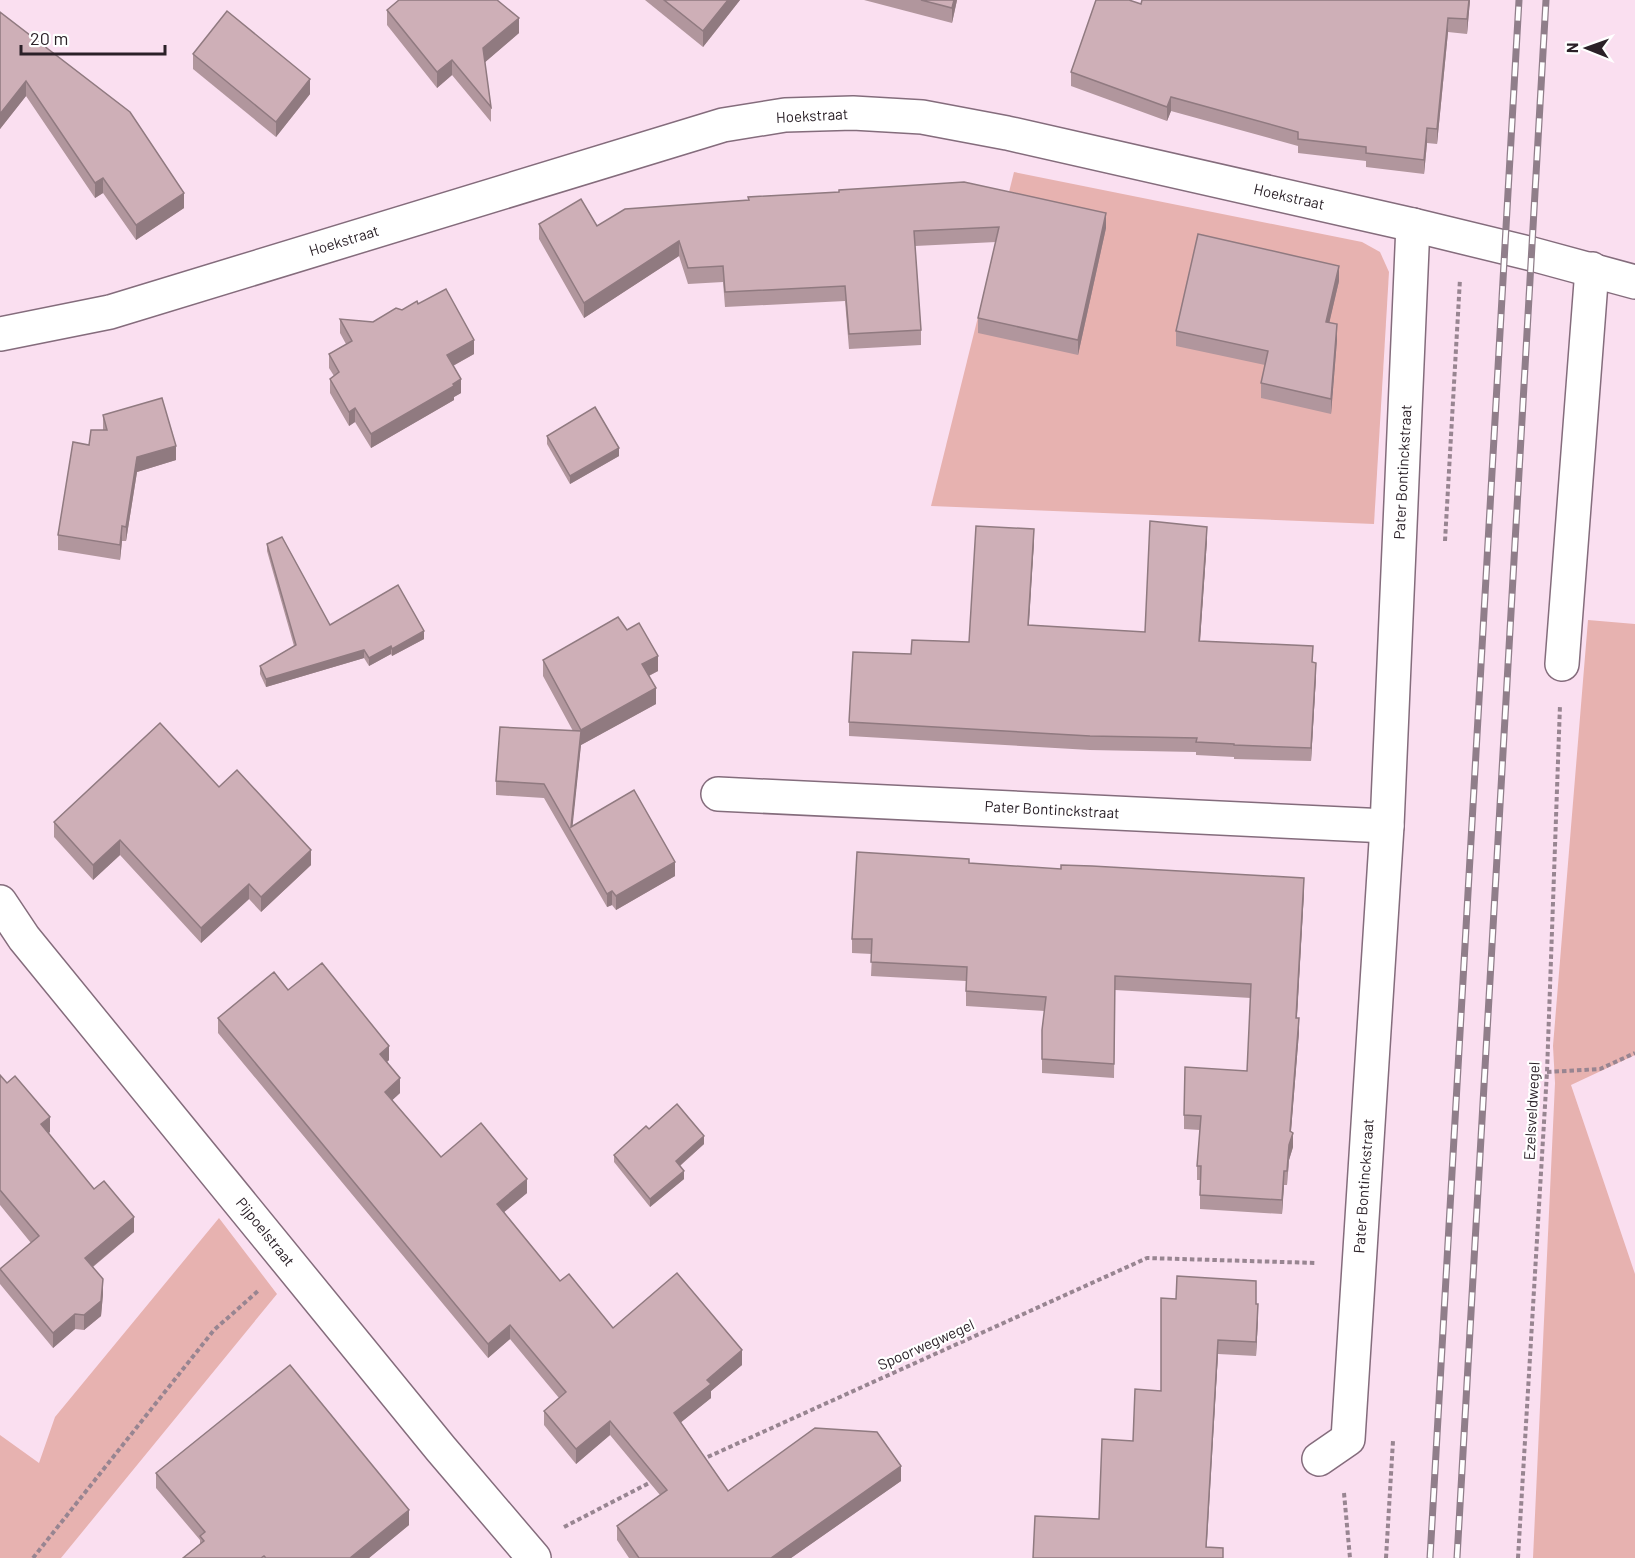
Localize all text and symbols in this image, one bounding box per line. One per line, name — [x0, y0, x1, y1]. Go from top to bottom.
scale bar — [21, 18, 165, 56]
north arrow — [1557, 18, 1617, 78]
text: 20 m — [30, 27, 68, 49]
text: N — [1562, 42, 1581, 53]
street label: Hoekstraat — [775, 104, 849, 126]
street label: Hoekstraat — [1252, 179, 1326, 213]
street label: Hoekstraat — [307, 221, 381, 259]
street label: Pater Bontinckstraat — [1389, 404, 1415, 540]
street label: Pater Bontinckstraat — [984, 796, 1120, 822]
street label: Ezelsveldwegel — [1519, 1061, 1543, 1161]
street label: Pater Bontinckstraat — [1349, 1118, 1377, 1254]
street label: Pijpoelstraat — [233, 1193, 299, 1269]
street label: Spoorwegwegel — [875, 1315, 977, 1373]

